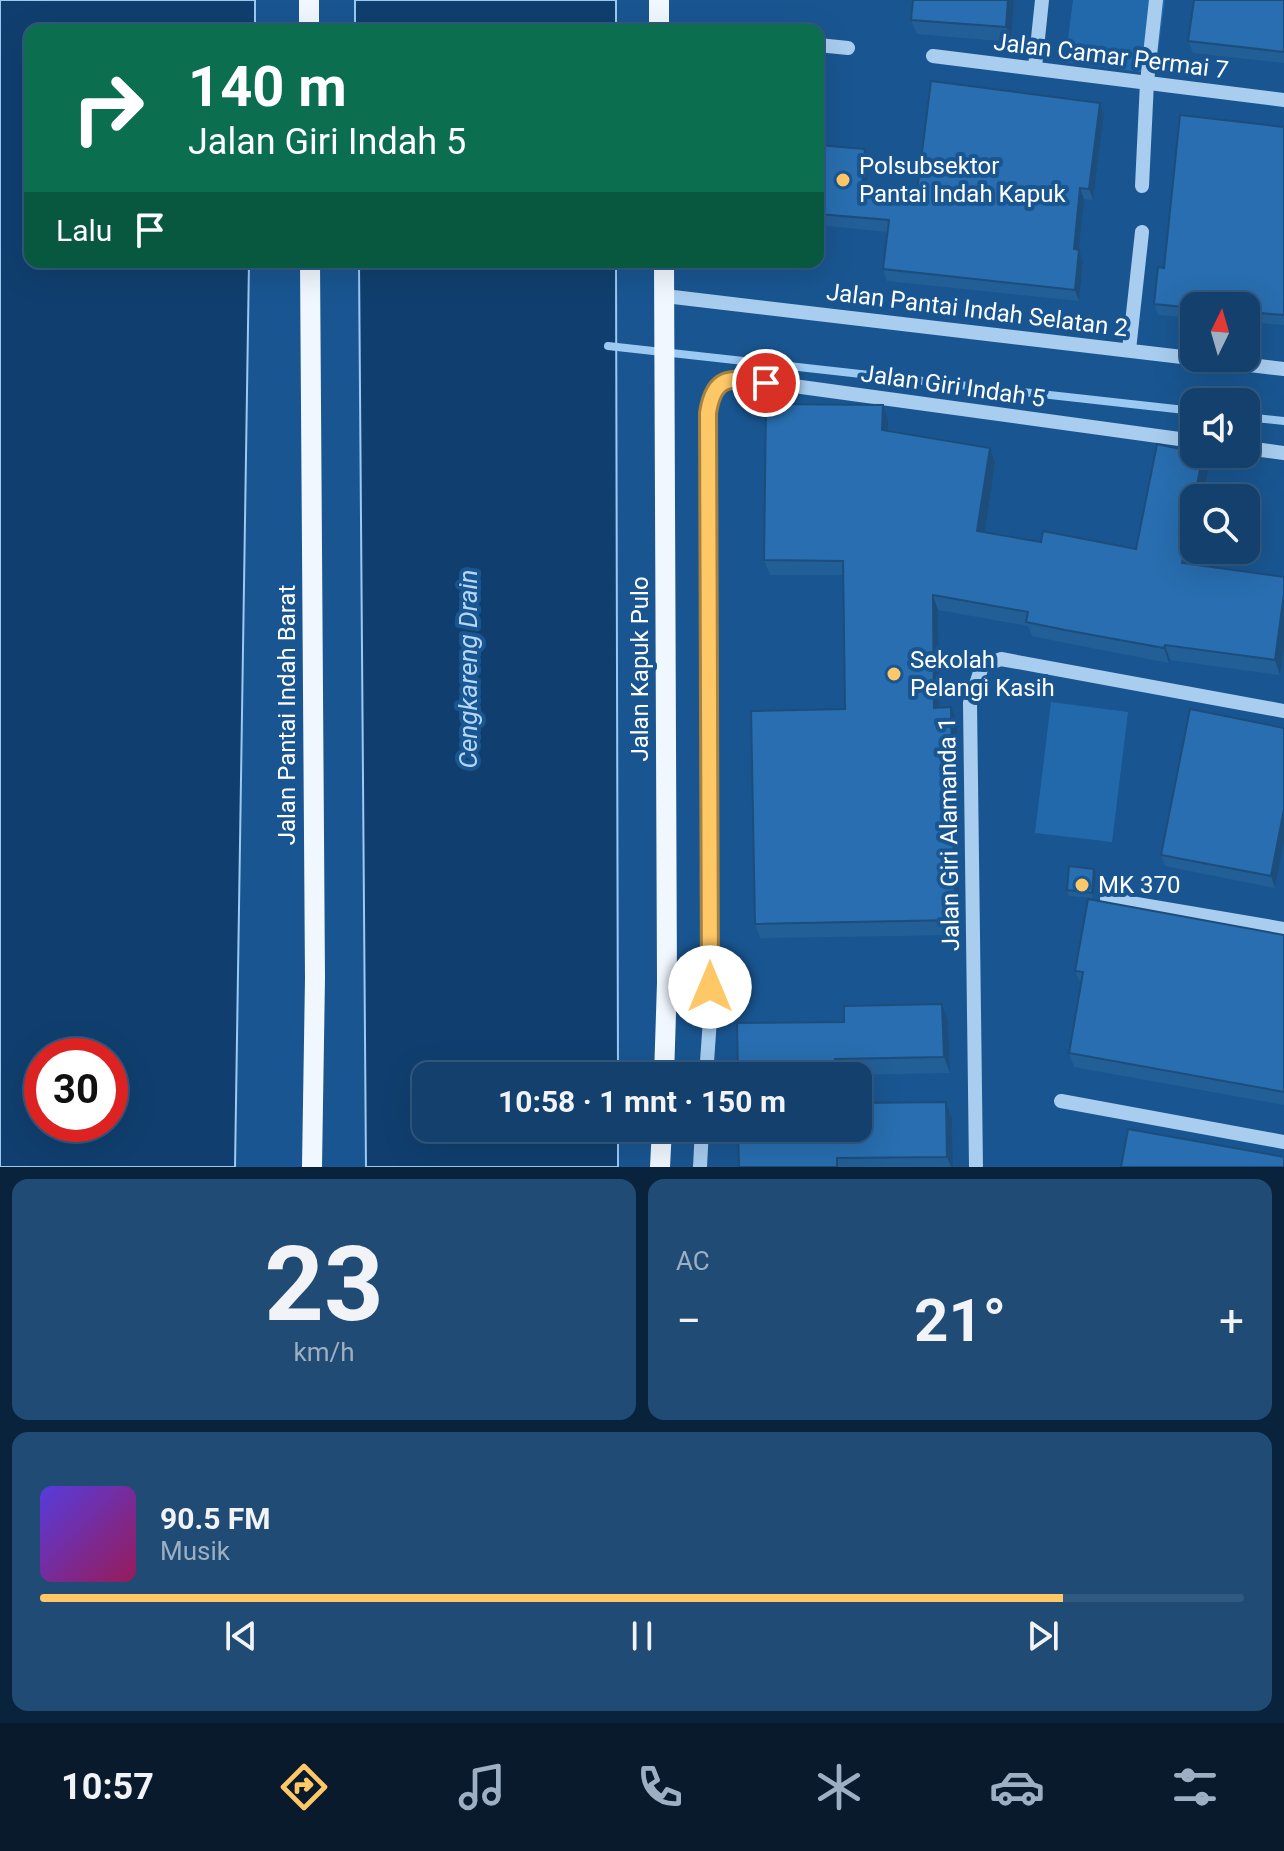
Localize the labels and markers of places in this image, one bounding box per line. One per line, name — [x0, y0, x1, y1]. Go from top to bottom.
place label: Polsubsektor Pantai Indah Kapuk — [859, 152, 1066, 208]
marker: Polsubsektor Pantai Indah Kapuk — [834, 171, 852, 189]
pin — [732, 349, 800, 417]
place label: Sekolah Pelangi Kasih — [910, 646, 1055, 702]
marker: Sekolah Pelangi Kasih — [885, 665, 903, 683]
place label: MK 370 — [1098, 871, 1180, 899]
marker: MK 370 — [1073, 876, 1091, 894]

